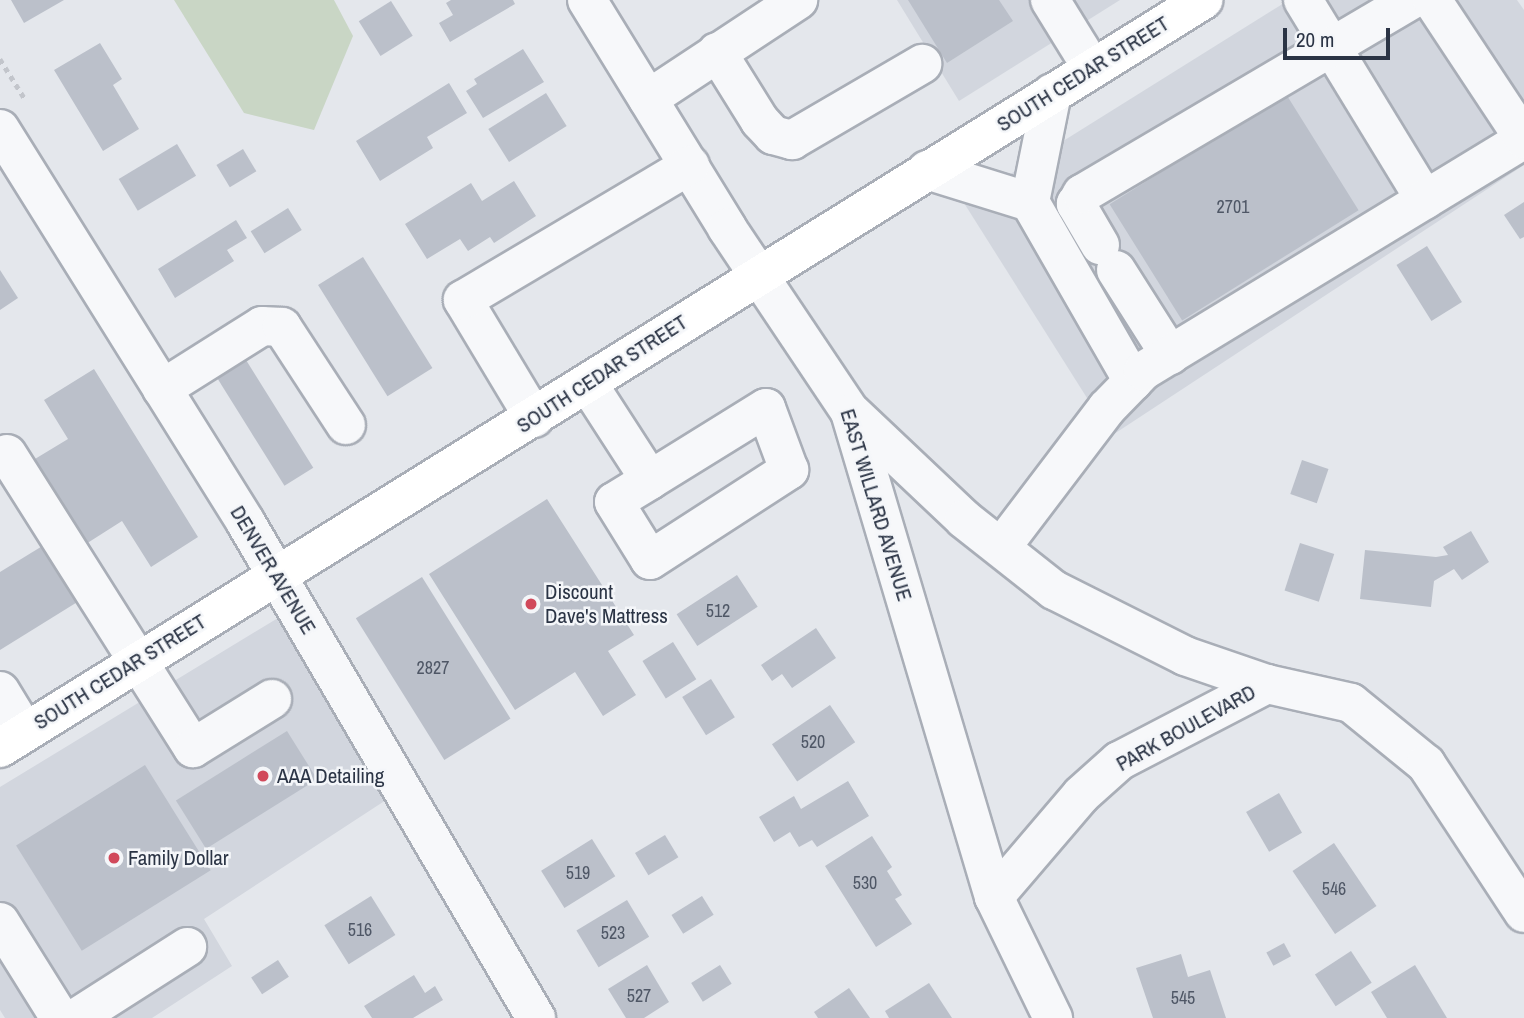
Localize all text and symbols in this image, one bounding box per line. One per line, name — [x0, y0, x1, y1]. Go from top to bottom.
street label: SOUTH CEDAR STREET — [992, 11, 1174, 137]
scale bar — [1286, 14, 1393, 58]
text: 20 m — [1296, 25, 1334, 54]
house number: 2701 — [1217, 196, 1249, 218]
street label: SOUTH CEDAR STREET — [512, 309, 692, 439]
street label: EAST WILLARD AVENUE — [835, 405, 917, 605]
street label: DENVER AVENUE — [225, 501, 321, 639]
place label: Discount Dave's Mattress — [545, 579, 668, 629]
marker: Discount Dave's Mattress — [523, 596, 539, 612]
house number: 512 — [706, 600, 730, 622]
street label: SOUTH CEDAR STREET — [29, 609, 211, 735]
house number: 2827 — [417, 657, 449, 679]
street label: PARK BOULEVARD — [1112, 679, 1260, 777]
house number: 520 — [801, 731, 825, 753]
place label: AAA Detailing — [277, 763, 385, 789]
marker: AAA Detailing — [255, 768, 271, 784]
place label: Family Dollar — [128, 845, 229, 871]
marker: Family Dollar — [106, 850, 122, 866]
house number: 519 — [566, 862, 590, 884]
house number: 530 — [853, 872, 877, 894]
house number: 546 — [1322, 878, 1346, 900]
house number: 516 — [348, 919, 372, 941]
house number: 523 — [601, 922, 625, 944]
house number: 527 — [627, 985, 651, 1007]
house number: 545 — [1171, 987, 1195, 1009]

